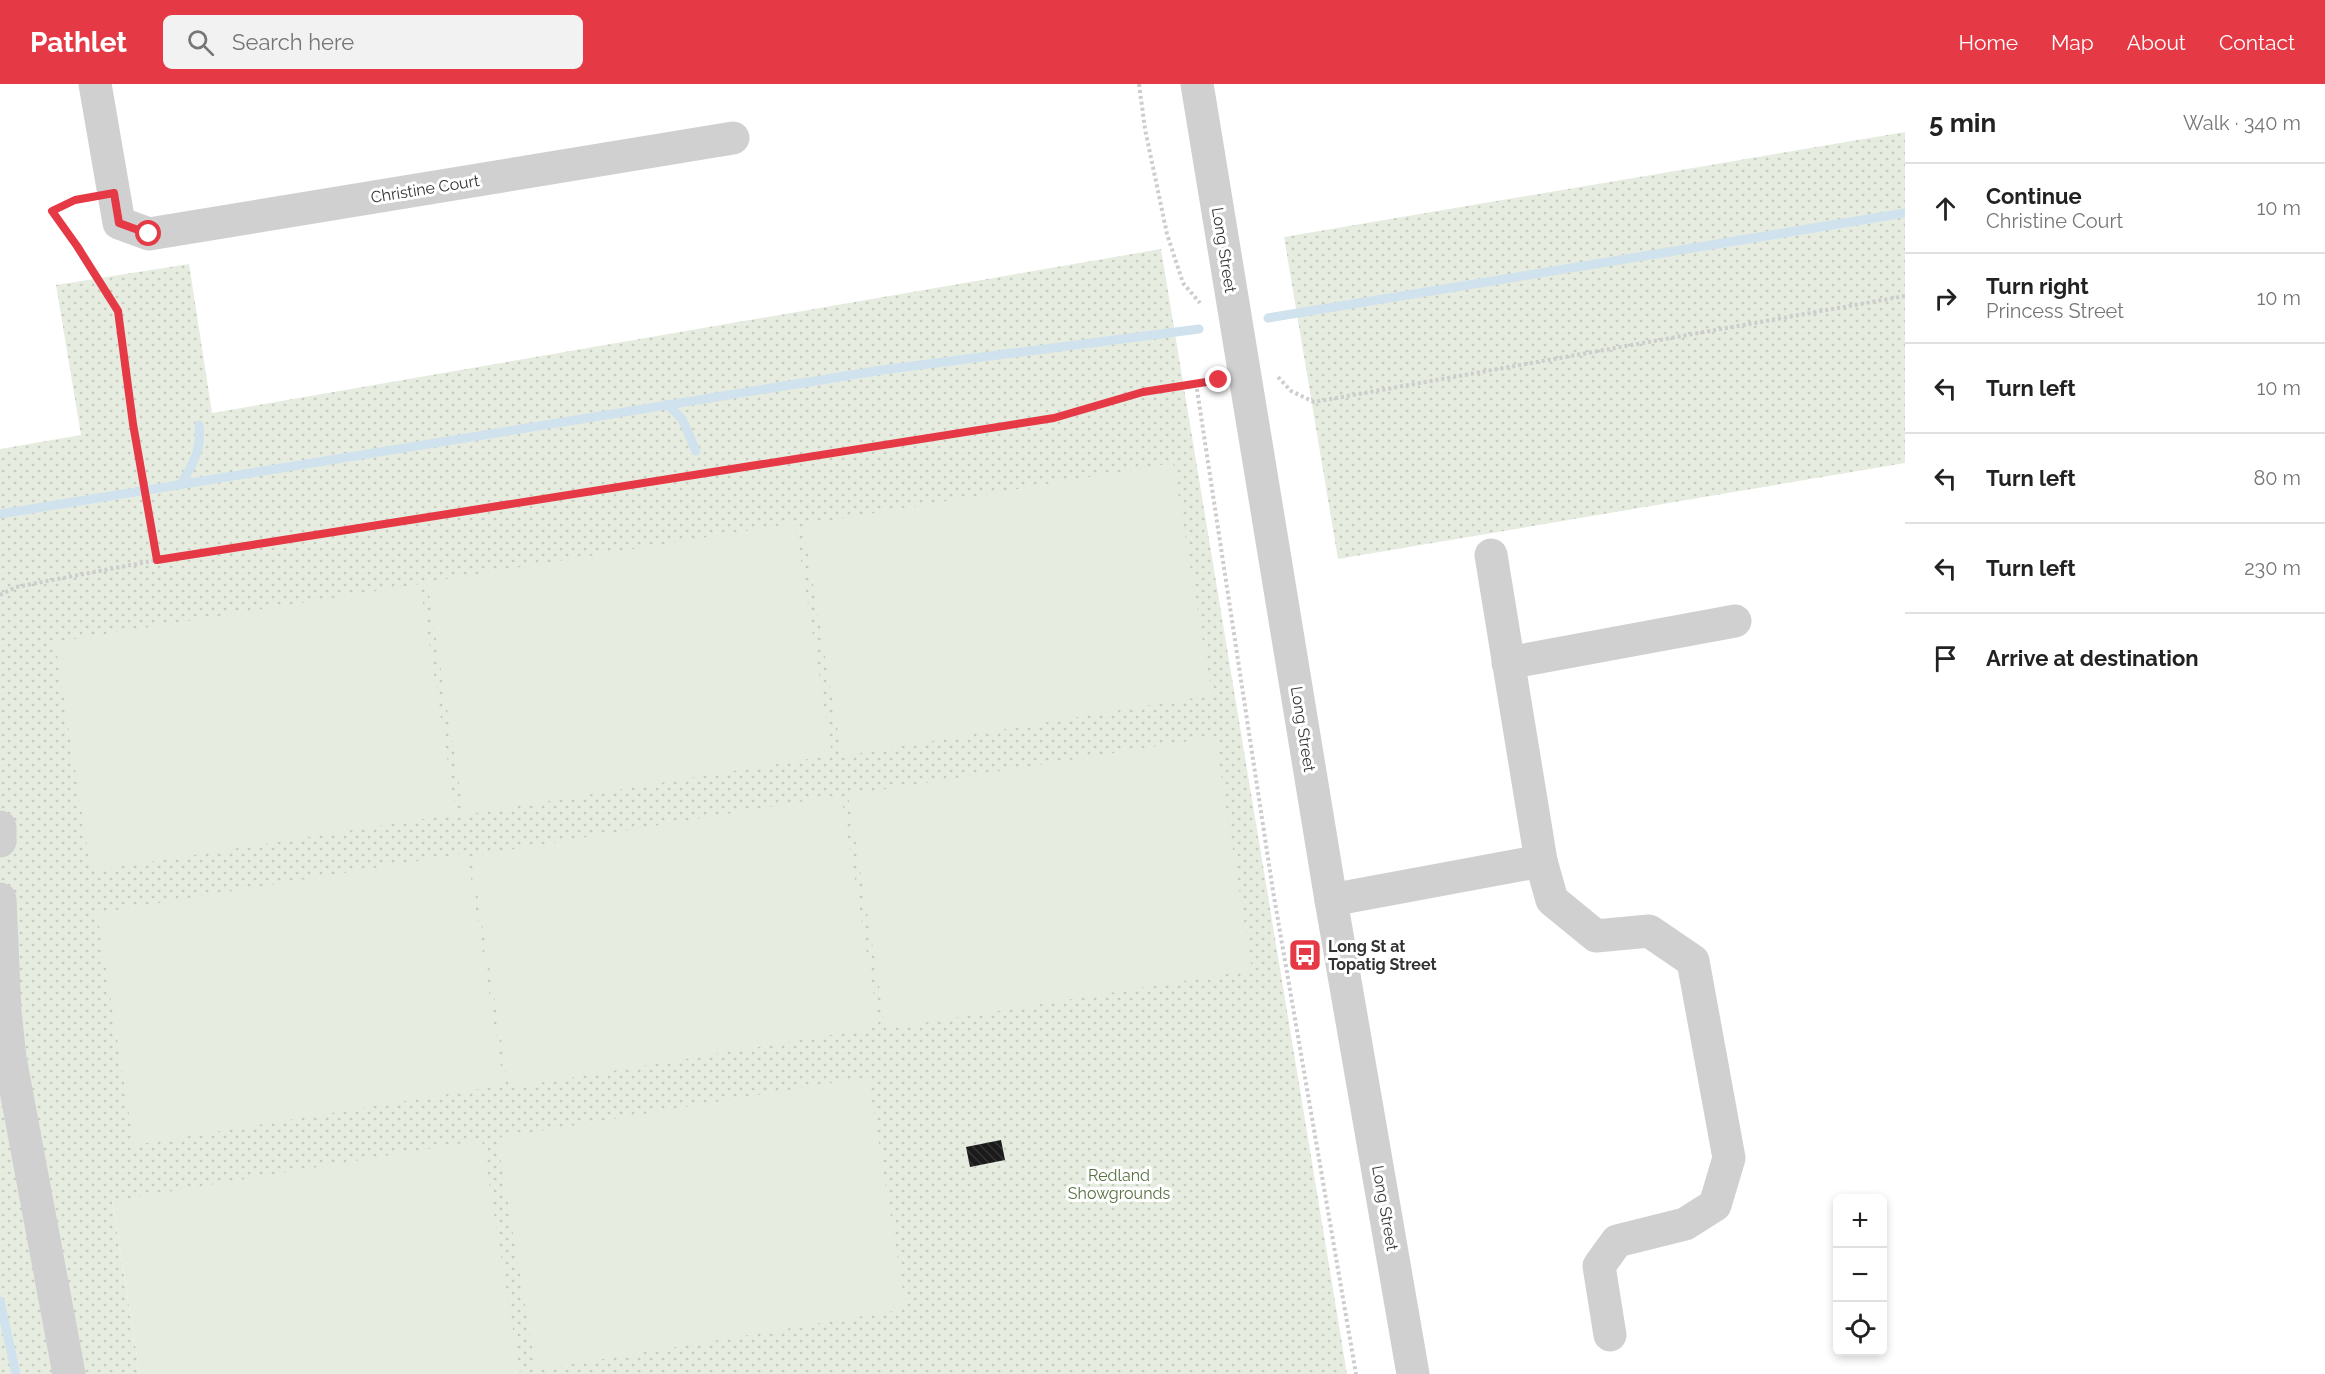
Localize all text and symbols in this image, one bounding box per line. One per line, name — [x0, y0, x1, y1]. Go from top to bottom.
search box — [163, 15, 583, 69]
text: Pathlet — [30, 26, 127, 59]
icon: search — [184, 26, 217, 59]
text: Search here — [232, 29, 354, 55]
text: Home — [1959, 30, 2018, 55]
text: Map — [2051, 30, 2094, 55]
text: About — [2127, 30, 2186, 55]
text: Contact — [2219, 30, 2295, 55]
text: 5 min — [1929, 108, 1996, 138]
text: Walk · 340 m — [2183, 111, 2301, 135]
street label: Christine Court — [369, 171, 481, 207]
text: Continue — [1986, 183, 2082, 209]
icon: ahead — [1929, 192, 1962, 225]
text: 10 m — [2257, 196, 2301, 220]
street label: Long Street — [1208, 206, 1240, 295]
text: Christine Court — [1986, 209, 2123, 233]
route start — [135, 220, 161, 246]
text: Turn right — [1986, 273, 2089, 299]
icon: right — [1929, 282, 1962, 315]
text: 10 m — [2257, 286, 2301, 310]
text: Princess Street — [1986, 299, 2124, 323]
route end — [1205, 366, 1231, 392]
icon: left — [1929, 372, 1962, 405]
text: Turn left — [1986, 375, 2076, 401]
text: 10 m — [2257, 376, 2301, 400]
icon: left — [1929, 462, 1962, 495]
text: Turn left — [1986, 465, 2076, 491]
text: 80 m — [2253, 466, 2301, 490]
icon: left — [1929, 552, 1962, 585]
text: Turn left — [1986, 555, 2076, 581]
text: 230 m — [2244, 556, 2301, 580]
icon: arrive — [1929, 642, 1962, 675]
text: Arrive at destination — [1986, 645, 2199, 671]
street label: Long Street — [1287, 685, 1319, 774]
bus stop icon: Long St at Topatig Street — [1287, 937, 1323, 973]
place label: Long St at Topatig Street — [1328, 937, 1437, 974]
street label: Long Street — [1368, 1164, 1402, 1253]
park label: Redland Showgrounds — [1068, 1166, 1170, 1203]
map controls — [1833, 1194, 1887, 1356]
button: + — [1833, 1194, 1887, 1248]
button: − — [1833, 1248, 1887, 1302]
button: locate — [1833, 1302, 1887, 1356]

